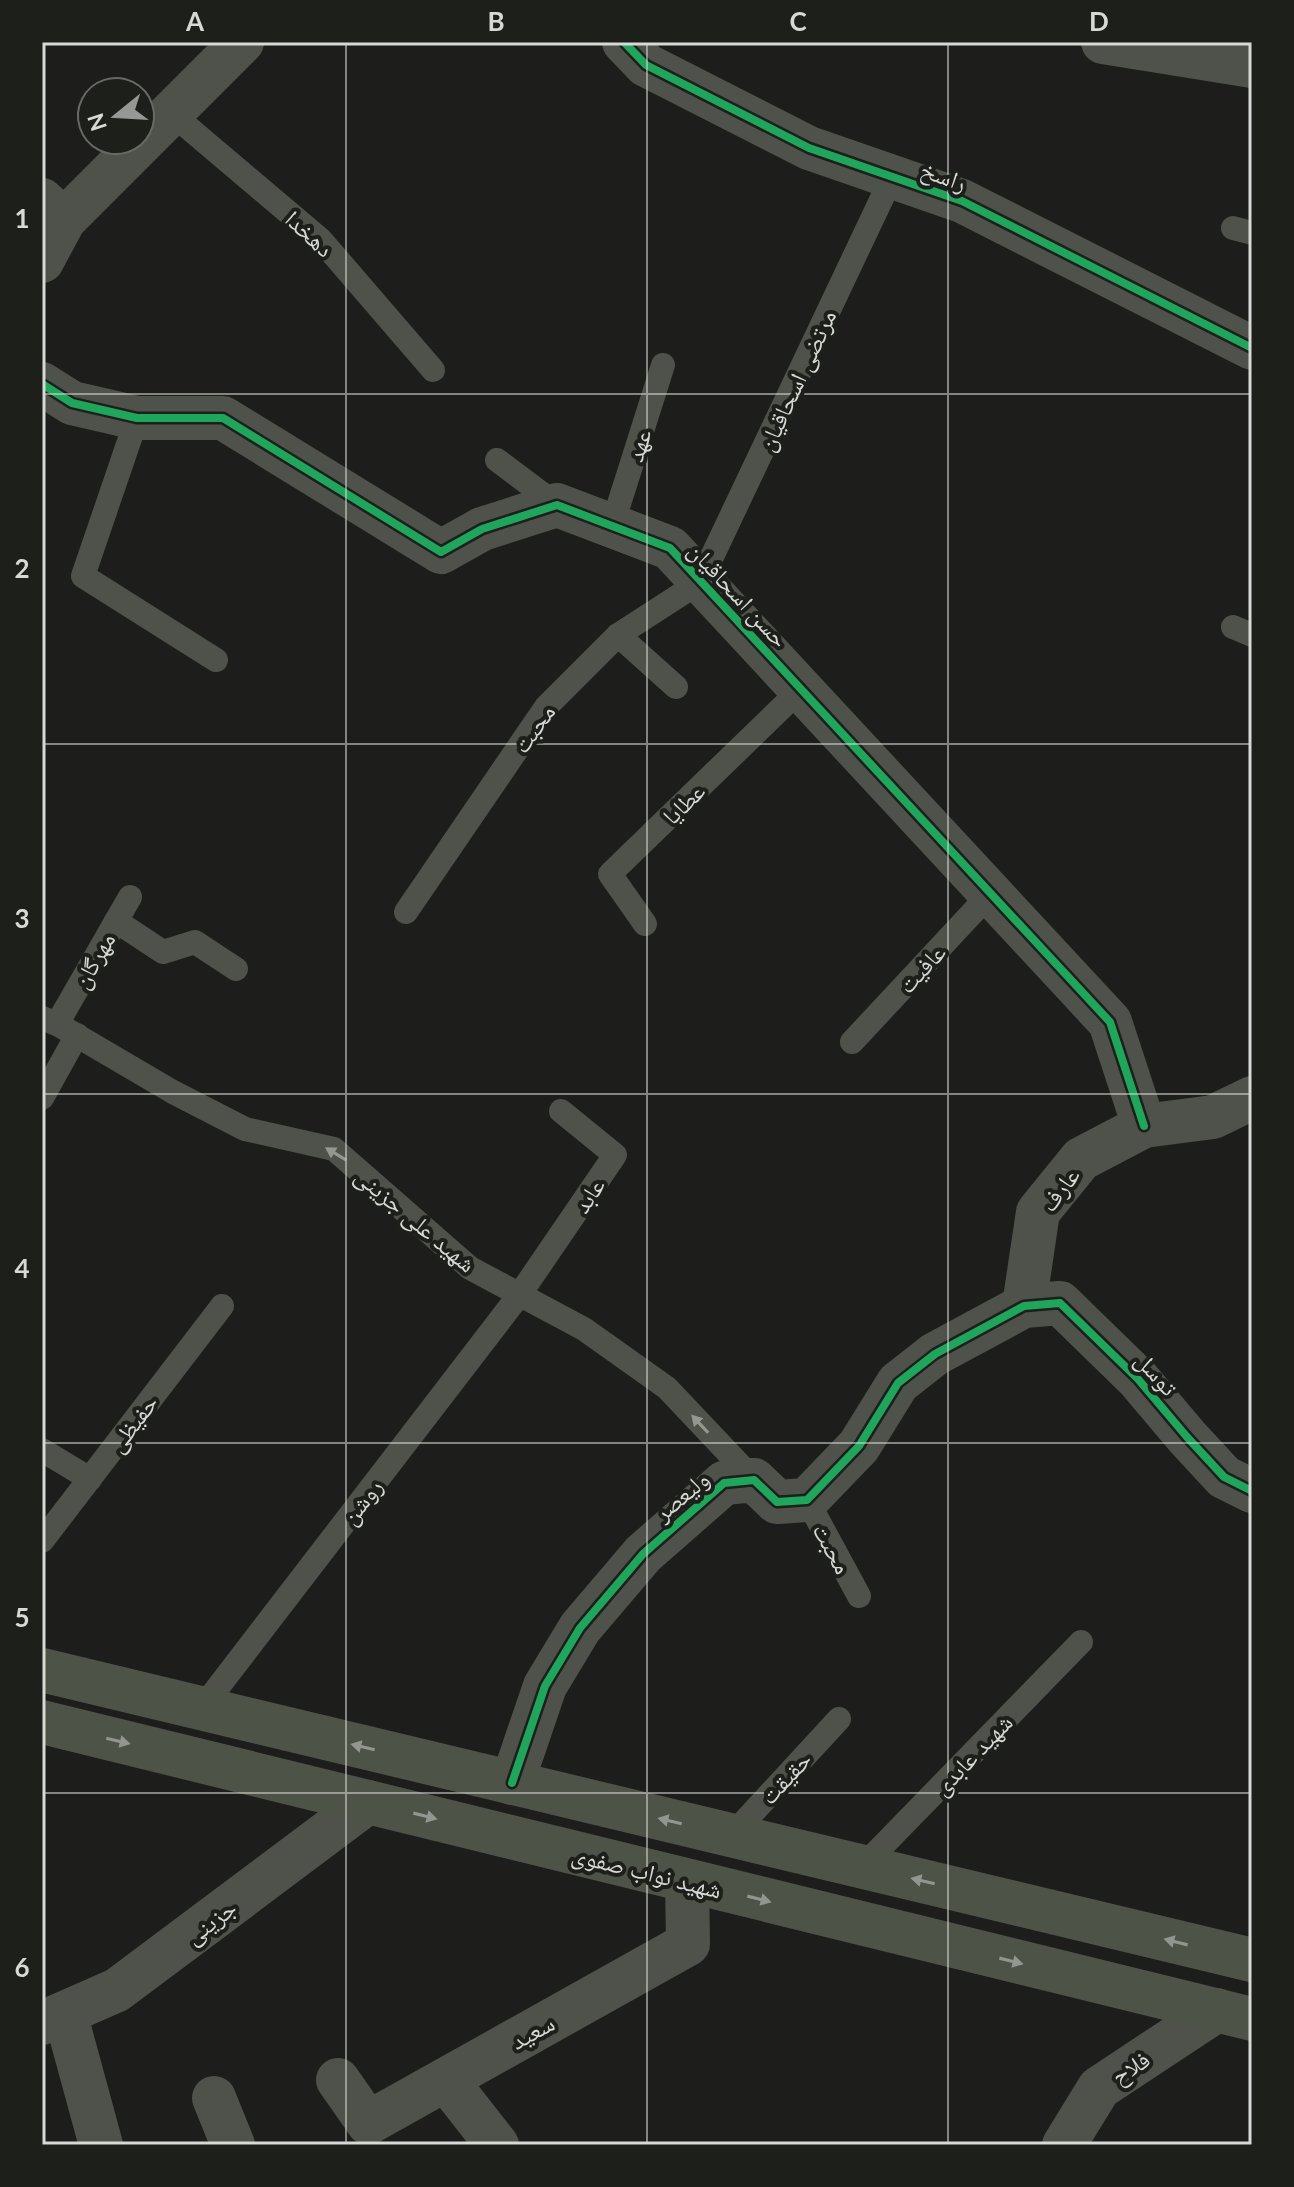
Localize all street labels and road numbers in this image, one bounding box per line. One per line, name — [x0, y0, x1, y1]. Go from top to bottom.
street label: راسخ — [916, 153, 971, 199]
street label: دهخدا — [280, 204, 340, 262]
street label: مرتضی اسحاقیان — [751, 305, 842, 456]
street label: عهد — [619, 425, 657, 465]
street label: حسن اسحاقیان — [682, 535, 795, 653]
street label: محبت — [506, 698, 561, 759]
street label: عطایا — [656, 776, 710, 830]
street label: مهرگان — [65, 927, 121, 994]
street label: عافیت — [891, 937, 951, 999]
street label: شهید علی جزینی — [349, 1160, 482, 1279]
street label: عارف — [1033, 1161, 1085, 1217]
street label: عابد — [566, 1172, 611, 1219]
street label: توسل — [1129, 1345, 1184, 1402]
street label: حفیظی — [101, 1388, 164, 1458]
street label: ولیعصر — [647, 1464, 715, 1527]
street label: روشن — [334, 1472, 389, 1530]
street label: محبت — [807, 1518, 859, 1579]
street label: شهید عابدی — [926, 1707, 1019, 1801]
street label: حقیقت — [753, 1744, 817, 1810]
street label: شهید نواب صفوی — [569, 1838, 725, 1905]
street label: جزینی — [179, 1892, 242, 1950]
street label: سعید — [505, 2007, 559, 2055]
street label: فلاح — [1105, 2044, 1156, 2092]

